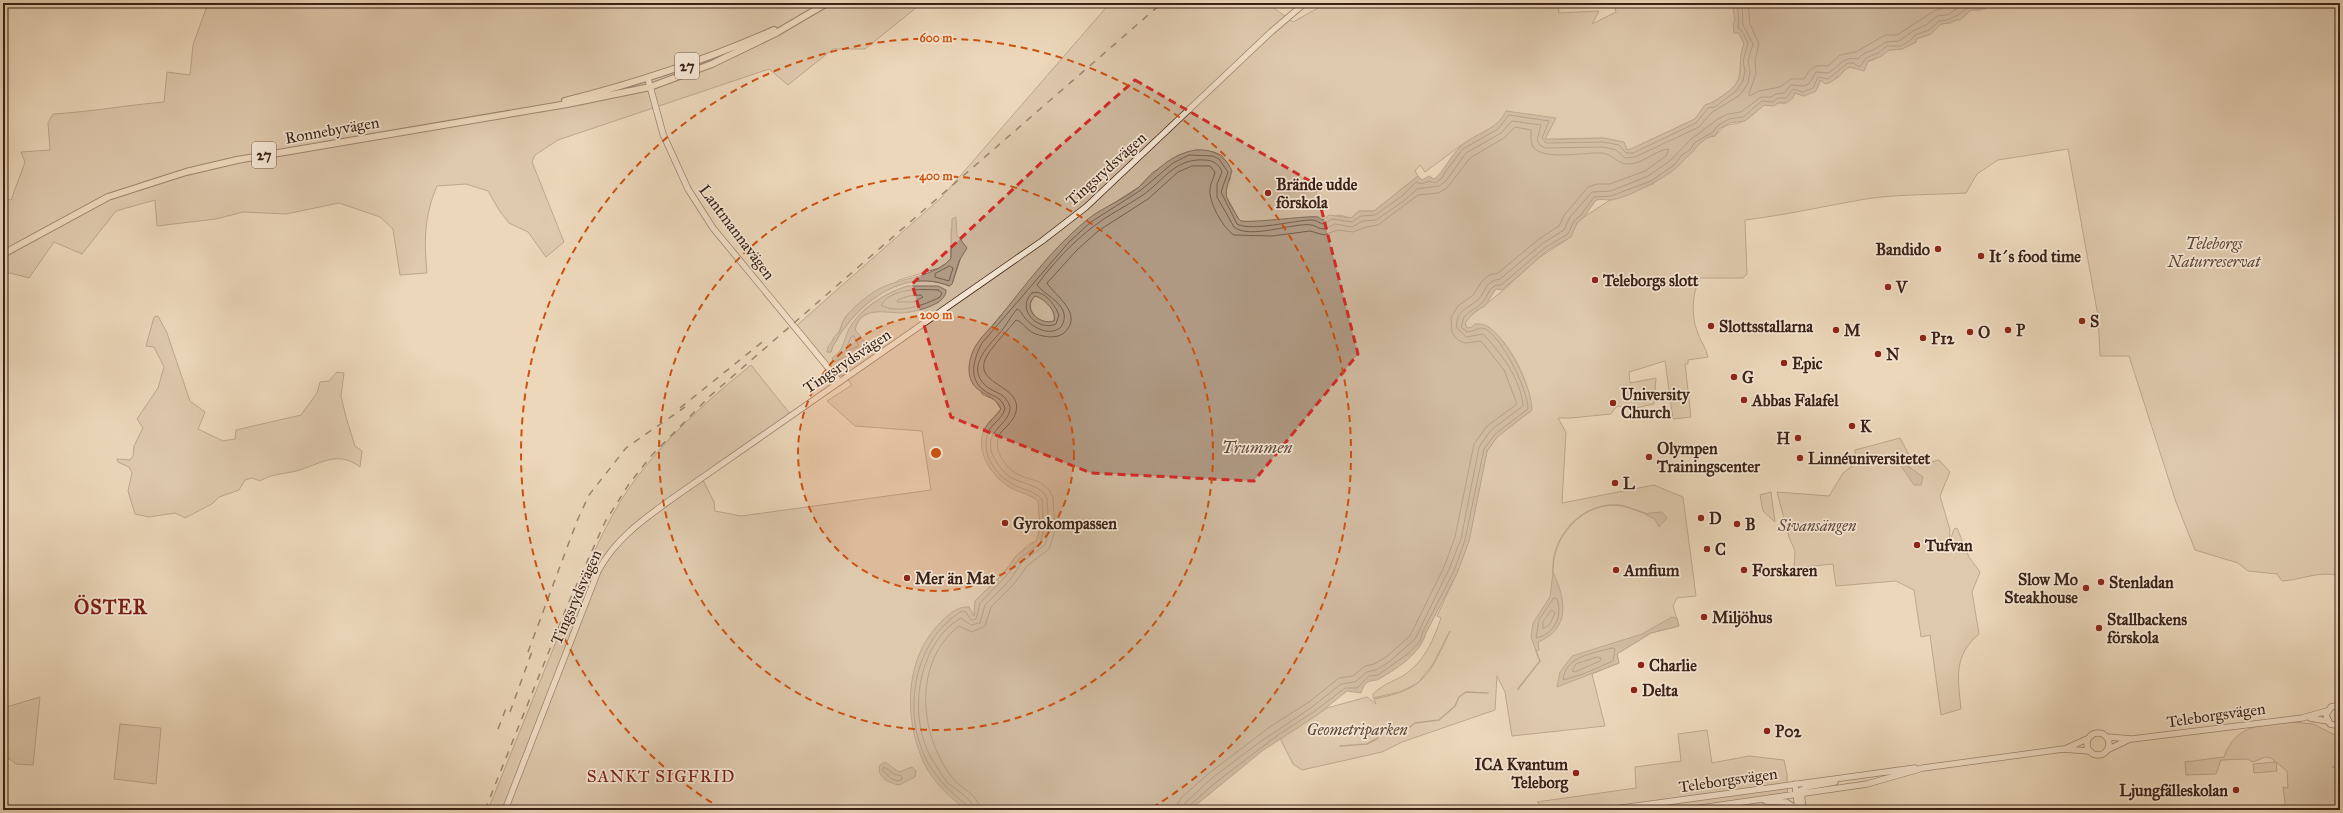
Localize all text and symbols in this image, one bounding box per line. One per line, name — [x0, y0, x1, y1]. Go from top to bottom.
text: 600 m — [920, 31, 953, 45]
road number: 27 — [675, 53, 699, 79]
street label: Ronnebyvägen — [283, 112, 381, 149]
street label: Tingsrydsvägen — [1062, 128, 1151, 211]
road number: 27 — [252, 142, 276, 168]
text: 400 m — [919, 169, 954, 184]
place label: Brände udde förskola — [1275, 175, 1358, 212]
street label: Lantmannavägen — [694, 181, 779, 284]
marker: Brände udde förskola — [1263, 188, 1273, 198]
park label: Teleborgs Naturreservat — [2167, 234, 2261, 271]
place label: Bandido — [1875, 240, 1930, 259]
marker: Bandido — [1933, 244, 1943, 254]
place label: It´s food time — [1989, 247, 2081, 266]
marker: It´s food time — [1976, 251, 1986, 261]
place label: Teleborgs slott — [1602, 271, 1699, 291]
marker: Teleborgs slott — [1590, 275, 1600, 285]
place label: V — [1895, 278, 1908, 297]
marker: V — [1883, 282, 1893, 292]
text: 200 m — [920, 308, 953, 322]
place label: S — [2090, 312, 2099, 331]
marker: S — [2077, 316, 2087, 326]
place label: Slottsstallarna — [1719, 317, 1814, 336]
marker: Slottsstallarna — [1706, 321, 1716, 331]
place label: M — [1844, 321, 1861, 340]
place label: P — [2016, 321, 2026, 340]
place label: O — [1978, 323, 1990, 342]
street label: Tingsrydsvägen — [800, 324, 895, 398]
marker: M — [1831, 325, 1841, 335]
marker: P — [2003, 325, 2013, 335]
marker: O — [1965, 327, 1975, 337]
place label: P12 — [1931, 329, 1955, 348]
marker: P12 — [1918, 333, 1928, 343]
place label: N — [1886, 345, 1900, 364]
marker: N — [1873, 349, 1883, 359]
place label: Epic — [1792, 354, 1823, 374]
marker: Epic — [1779, 358, 1789, 368]
place label: G — [1742, 368, 1754, 387]
marker: G — [1729, 372, 1739, 382]
place label: University Church — [1621, 385, 1691, 422]
place label: Abbas Falafel — [1751, 391, 1839, 410]
marker: Abbas Falafel — [1739, 395, 1749, 405]
marker: University Church — [1608, 398, 1618, 408]
place label: K — [1860, 417, 1872, 436]
marker: K — [1847, 421, 1857, 431]
place label: H — [1776, 429, 1790, 448]
marker: H — [1793, 433, 1803, 443]
water label: Trummen — [1222, 437, 1292, 458]
place label: Olympen Trainingscenter — [1656, 439, 1761, 477]
centre of rings — [929, 446, 943, 460]
place label: Linnéuniversitetet — [1808, 449, 1931, 468]
marker: Olympen Trainingscenter — [1644, 452, 1654, 462]
marker: Linnéuniversitetet — [1795, 453, 1805, 463]
place label: L — [1623, 474, 1635, 493]
marker: L — [1610, 478, 1620, 488]
place label: D — [1709, 509, 1722, 528]
marker: D — [1696, 513, 1706, 523]
place label: Gyrokompassen — [1013, 514, 1117, 534]
place label: B — [1745, 515, 1756, 534]
park label: Sivansängen — [1777, 516, 1857, 535]
marker: Gyrokompassen — [1000, 518, 1010, 528]
marker: B — [1732, 519, 1742, 529]
place label: Tufvan — [1924, 536, 1973, 555]
place label: C — [1715, 540, 1726, 559]
marker: Tufvan — [1912, 540, 1922, 550]
marker: C — [1702, 544, 1712, 554]
street label: Tingsrydsvägen — [547, 546, 606, 648]
place label: Amfium — [1623, 561, 1680, 580]
place label: Forskaren — [1752, 561, 1818, 580]
marker: Amfium — [1611, 565, 1621, 575]
marker: Forskaren — [1739, 565, 1749, 575]
place label: Mer än Mat — [915, 569, 996, 588]
place label: Slow Mo Steakhouse — [2004, 570, 2078, 607]
marker: Mer än Mat — [902, 573, 912, 583]
place label: Stenladan — [2109, 573, 2174, 592]
marker: Stenladan — [2096, 577, 2106, 587]
marker: Slow Mo Steakhouse — [2081, 583, 2091, 593]
district label: ÖSTER — [74, 594, 148, 619]
place label: Miljöhus — [1712, 608, 1773, 628]
place label: Stallbackens förskola — [2106, 610, 2187, 647]
marker: Miljöhus — [1699, 612, 1709, 622]
marker: Stallbackens förskola — [2094, 623, 2104, 633]
place label: Charlie — [1649, 656, 1697, 675]
marker: Charlie — [1636, 660, 1646, 670]
place label: Delta — [1642, 681, 1679, 700]
marker: Delta — [1629, 685, 1639, 695]
street label: Teleborgsvägen — [2165, 699, 2267, 732]
park label: Geometriparken — [1306, 720, 1408, 740]
place label: P02 — [1775, 722, 1802, 741]
marker: P02 — [1762, 726, 1772, 736]
place label: ICA Kvantum Teleborg — [1475, 755, 1569, 793]
street label: Teleborgsvägen — [1677, 764, 1779, 797]
district label: SANKT SIGFRID — [587, 766, 735, 787]
marker: ICA Kvantum Teleborg — [1571, 768, 1581, 778]
place label: Ljungfälleskolan — [2119, 781, 2228, 801]
marker: Ljungfälleskolan — [2231, 785, 2241, 795]

